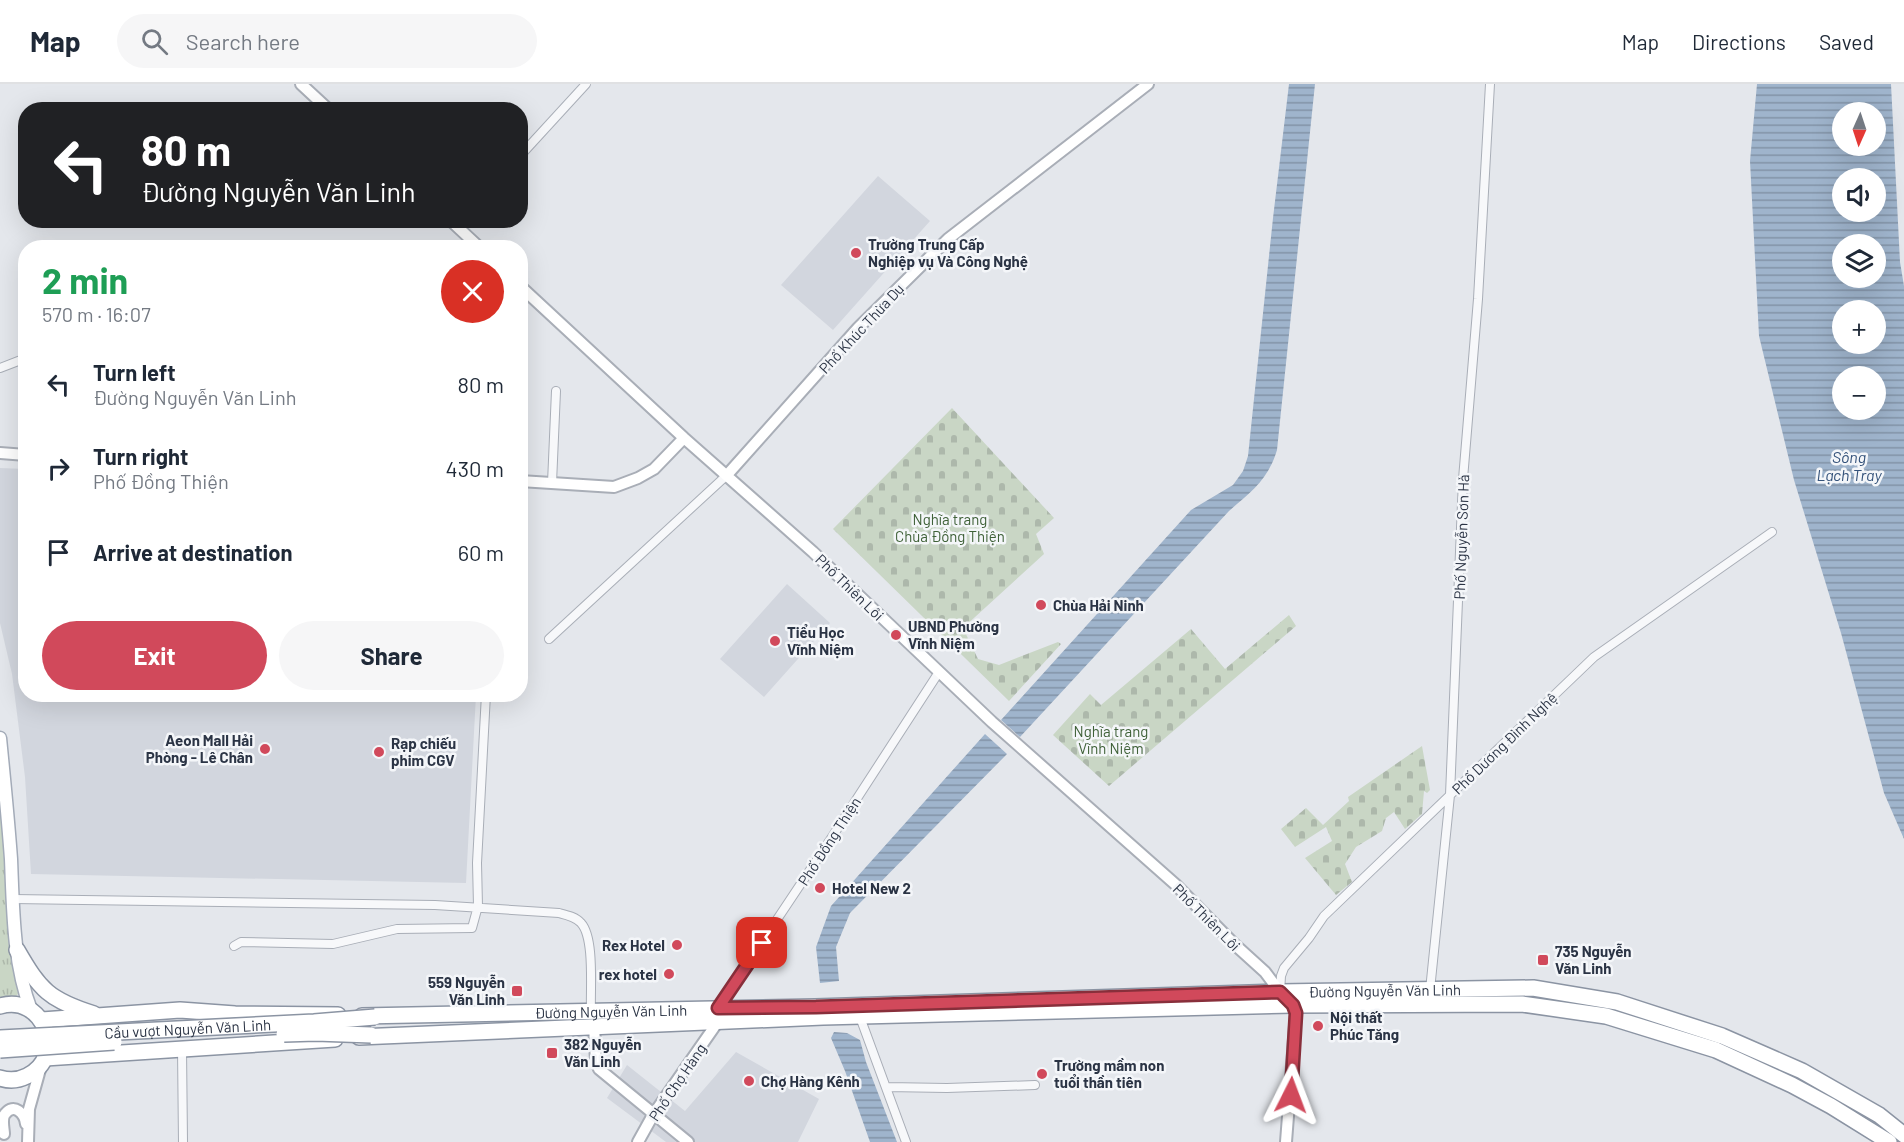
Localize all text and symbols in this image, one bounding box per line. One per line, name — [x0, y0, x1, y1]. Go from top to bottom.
search box — [117, 14, 537, 68]
text: Map — [30, 24, 81, 58]
icon: search — [138, 25, 171, 58]
text: Search here — [186, 28, 300, 54]
text: Map — [1622, 29, 1659, 54]
text: Directions — [1692, 29, 1786, 54]
text: Saved — [1819, 29, 1874, 54]
north arrow — [1832, 102, 1886, 156]
map controls — [1832, 102, 1886, 420]
text: 80 m — [141, 124, 231, 174]
icon: left — [42, 126, 120, 204]
button: sound — [1832, 168, 1886, 222]
text: Đường Nguyễn Văn Linh — [141, 175, 416, 207]
button: layers — [1832, 234, 1886, 288]
place label: Trường Trung Cấp Nghiệp vụ Và Công Nghệ — [868, 235, 1028, 271]
marker: Trường Trung Cấp Nghiệp vụ Và Công Nghệ — [849, 246, 863, 260]
text: 2 min — [42, 258, 128, 301]
button: close — [441, 260, 504, 323]
street label: Phố Khúc Thừa Dụ — [815, 279, 907, 377]
button: + — [1832, 300, 1886, 354]
text: 570 m · 16:07 — [42, 302, 151, 326]
text: Turn left — [93, 359, 176, 385]
button: − — [1832, 366, 1886, 420]
icon: left — [42, 368, 75, 401]
text: 80 m — [458, 371, 504, 397]
text: Đường Nguyễn Văn Linh — [93, 385, 296, 409]
text: Turn right — [93, 443, 188, 469]
water label: Sông Lạch Tray — [1816, 447, 1882, 484]
icon: right — [42, 452, 75, 485]
text: 430 m — [446, 455, 504, 481]
text: Phố Đồng Thiện — [93, 469, 229, 493]
street label: Phố Nguyễn Sơn Hà — [1450, 474, 1472, 600]
park label: Nghĩa trang Chùa Đồng Thiện — [895, 510, 1005, 545]
icon: arrive — [42, 536, 75, 569]
text: Arrive at destination — [93, 539, 292, 565]
text: 60 m — [458, 539, 504, 565]
street label: Phố Thiên Lôi — [812, 550, 888, 624]
place label: Chùa Hải Ninh — [1053, 596, 1144, 614]
marker: Chùa Hải Ninh — [1034, 598, 1048, 612]
place label: UBND Phường Vĩnh Niệm — [908, 617, 999, 653]
button: Exit — [42, 621, 267, 690]
button: Share — [279, 621, 504, 690]
place label: Tiểu Học Vĩnh Niệm — [787, 623, 854, 659]
marker: UBND Phường Vĩnh Niệm — [889, 628, 903, 642]
marker: Tiểu Học Vĩnh Niệm — [768, 634, 782, 648]
street label: Phố Dương Đình Nghệ — [1448, 688, 1560, 798]
park label: Nghĩa trang Vĩnh Niệm — [1074, 722, 1148, 757]
place label: Aeon Mall Hải Phòng - Lê Chân — [146, 731, 253, 766]
place label: Rạp chiếu phim CGV — [391, 734, 456, 769]
marker: Aeon Mall Hải Phòng - Lê Chân — [258, 742, 272, 756]
marker: Rạp chiếu phim CGV — [372, 745, 386, 759]
street label: Phố Đồng Thiện — [794, 793, 864, 889]
place label: Hotel New 2 — [832, 879, 911, 897]
street label: Phố Thiên Lôi — [1170, 880, 1244, 954]
marker: Hotel New 2 — [813, 881, 827, 895]
pin — [736, 917, 787, 968]
icon: arrive — [745, 926, 778, 959]
place label: Rex Hotel — [602, 936, 665, 954]
marker: Rex Hotel — [670, 938, 684, 952]
place label: 735 Nguyễn Văn Linh — [1555, 942, 1632, 977]
marker: 735 Nguyễn Văn Linh — [1536, 953, 1550, 967]
place label: rex hotel — [599, 965, 657, 983]
marker: rex hotel — [662, 967, 676, 981]
place label: 559 Nguyễn Văn Linh — [428, 973, 505, 1008]
street label: Đường Nguyễn Văn Linh — [1308, 980, 1461, 1001]
marker: 559 Nguyễn Văn Linh — [510, 984, 524, 998]
street label: Đường Nguyễn Văn Linh — [534, 1001, 687, 1022]
place label: Nội thất Phúc Tăng — [1330, 1008, 1399, 1043]
street label: Cầu vượt Nguyễn Văn Linh — [104, 1015, 272, 1042]
marker: Nội thất Phúc Tăng — [1311, 1019, 1325, 1033]
place label: 382 Nguyễn Văn Linh — [564, 1035, 642, 1070]
street label: Phố Chợ Hàng — [644, 1040, 710, 1124]
marker: 382 Nguyễn Văn Linh — [545, 1046, 559, 1060]
place label: Trường mầm non tuổi thần tiên — [1054, 1056, 1164, 1091]
position arrow — [1259, 1063, 1323, 1127]
marker: Trường mầm non tuổi thần tiên — [1035, 1067, 1049, 1081]
place label: Chợ Hàng Kênh — [761, 1072, 860, 1090]
marker: Chợ Hàng Kênh — [742, 1074, 756, 1088]

